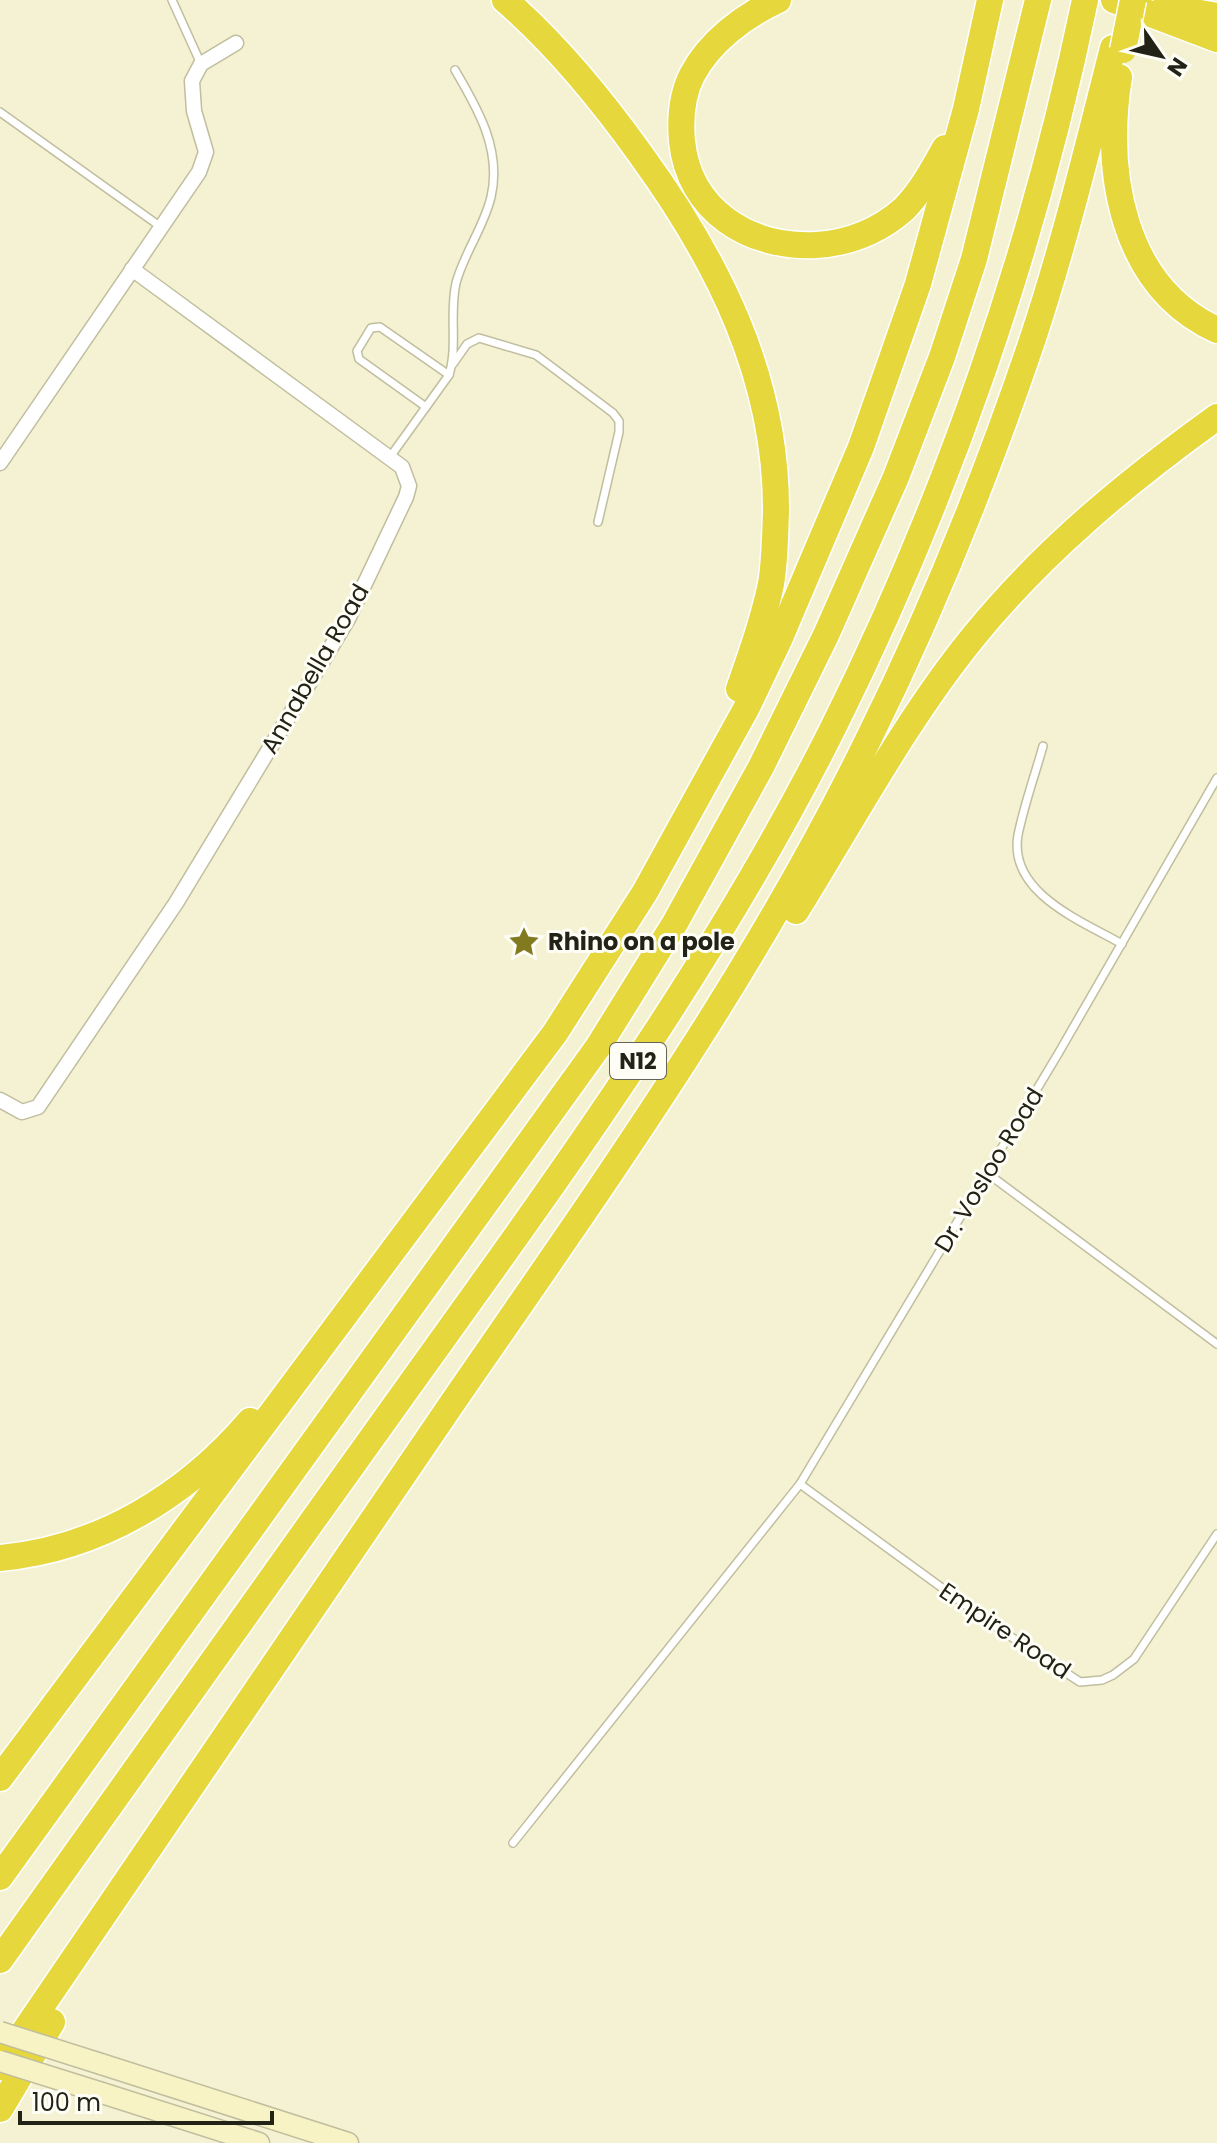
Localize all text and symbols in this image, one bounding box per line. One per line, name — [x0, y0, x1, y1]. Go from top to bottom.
north arrow — [1121, 16, 1201, 96]
text: N — [1160, 51, 1195, 82]
street label: Annabella Road — [253, 578, 377, 760]
place icon: Rhino on a pole — [507, 925, 541, 959]
place label: Rhino on a pole — [548, 925, 735, 958]
road number: N12 — [610, 1043, 666, 1079]
street label: Dr. Vosloo Road — [926, 1081, 1051, 1258]
street label: Empire Road — [933, 1574, 1077, 1687]
scale bar — [20, 2075, 272, 2125]
text: 100 m — [32, 2086, 101, 2119]

